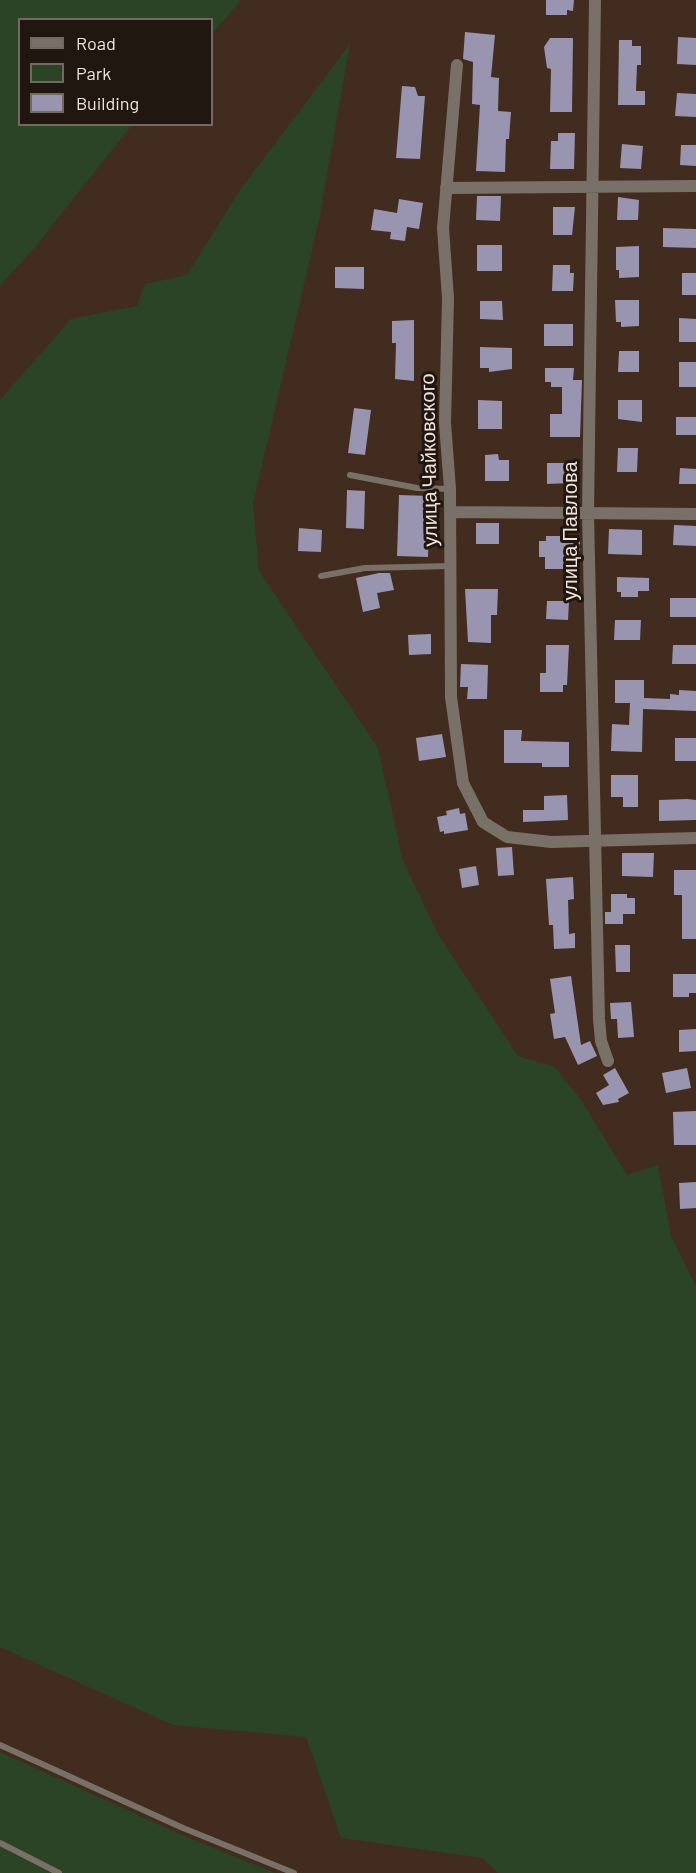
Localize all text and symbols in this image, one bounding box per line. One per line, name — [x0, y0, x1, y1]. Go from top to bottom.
legend — [18, 18, 213, 126]
text: Road — [76, 32, 116, 54]
text: Park — [76, 62, 111, 84]
text: Building — [76, 92, 139, 114]
street label: улица Чайковского — [415, 373, 443, 547]
street label: улица Павлова — [558, 461, 582, 601]

